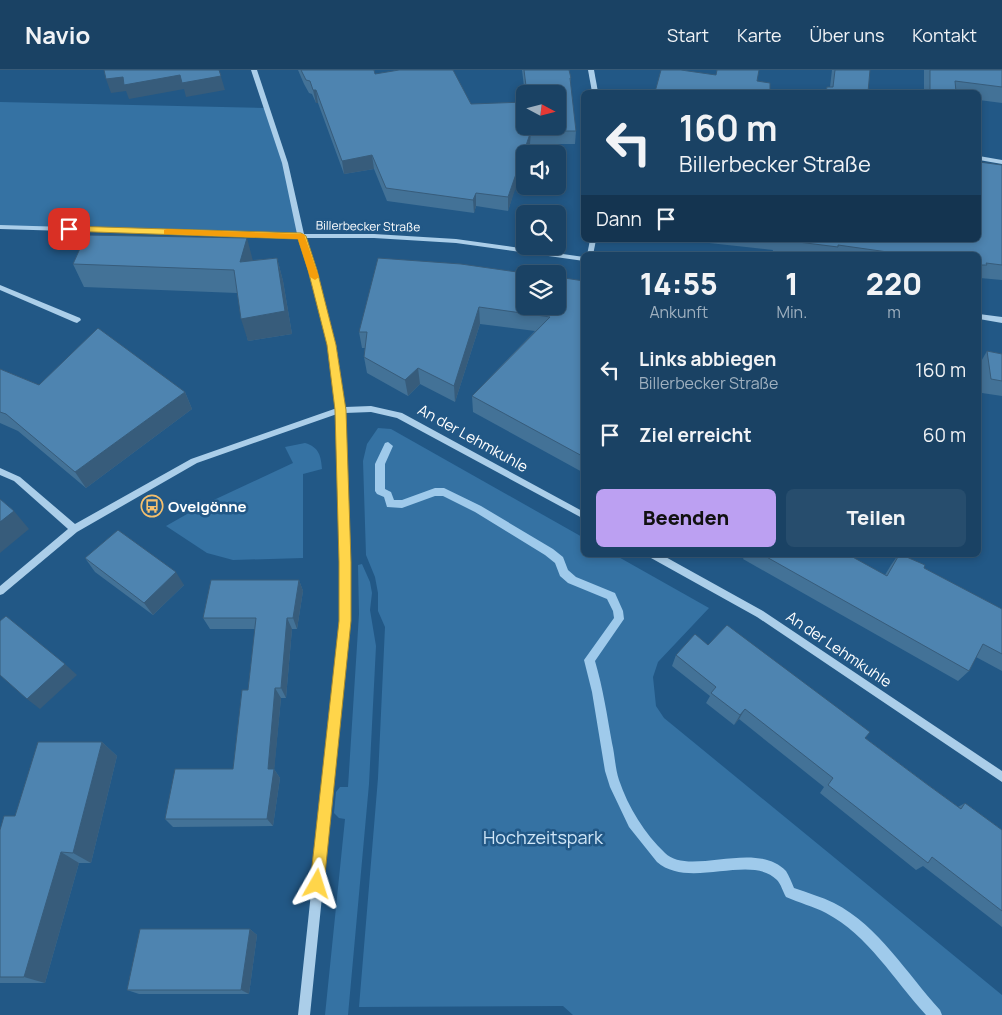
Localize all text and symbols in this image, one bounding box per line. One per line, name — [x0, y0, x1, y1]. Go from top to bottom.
text: Navio — [25, 18, 90, 51]
text: Start — [667, 23, 709, 47]
text: Karte — [737, 23, 782, 47]
text: Über uns — [810, 23, 884, 47]
text: Kontakt — [912, 23, 977, 47]
north arrow — [516, 85, 566, 135]
map controls — [516, 85, 566, 315]
text: 160 m — [679, 104, 778, 152]
icon: left — [596, 110, 661, 175]
button: sound — [516, 145, 566, 195]
text: Billerbecker Straße — [679, 149, 871, 179]
button: search — [516, 205, 566, 255]
icon: arrive — [652, 205, 680, 233]
text: Dann — [596, 206, 642, 232]
pin — [48, 208, 90, 250]
icon: arrive — [55, 215, 83, 243]
street label: Billerbecker Straße — [316, 217, 420, 235]
text: 14:55 — [640, 263, 718, 304]
text: 1 — [785, 263, 799, 304]
text: 220 — [866, 263, 922, 304]
button: layers — [516, 265, 566, 315]
text: Ankunft — [649, 301, 708, 323]
text: Min. — [776, 301, 807, 323]
text: m — [887, 301, 901, 323]
text: Links abbiegen — [639, 346, 776, 372]
icon: left — [596, 356, 624, 384]
text: 160 m — [915, 357, 966, 383]
text: Billerbecker Straße — [639, 372, 778, 394]
street label: An der Lehmkuhle — [414, 399, 532, 477]
icon: arrive — [596, 421, 624, 449]
text: Ziel erreicht — [639, 422, 752, 448]
text: 60 m — [923, 422, 966, 448]
button: Beenden — [596, 489, 776, 547]
button: Teilen — [786, 489, 966, 547]
bus stop icon: Ovelgönne — [140, 494, 164, 518]
place label: Ovelgönne — [168, 496, 247, 517]
street label: An der Lehmkuhle — [782, 606, 896, 692]
park label: Hochzeitspark — [483, 825, 604, 849]
position arrow — [290, 857, 342, 909]

